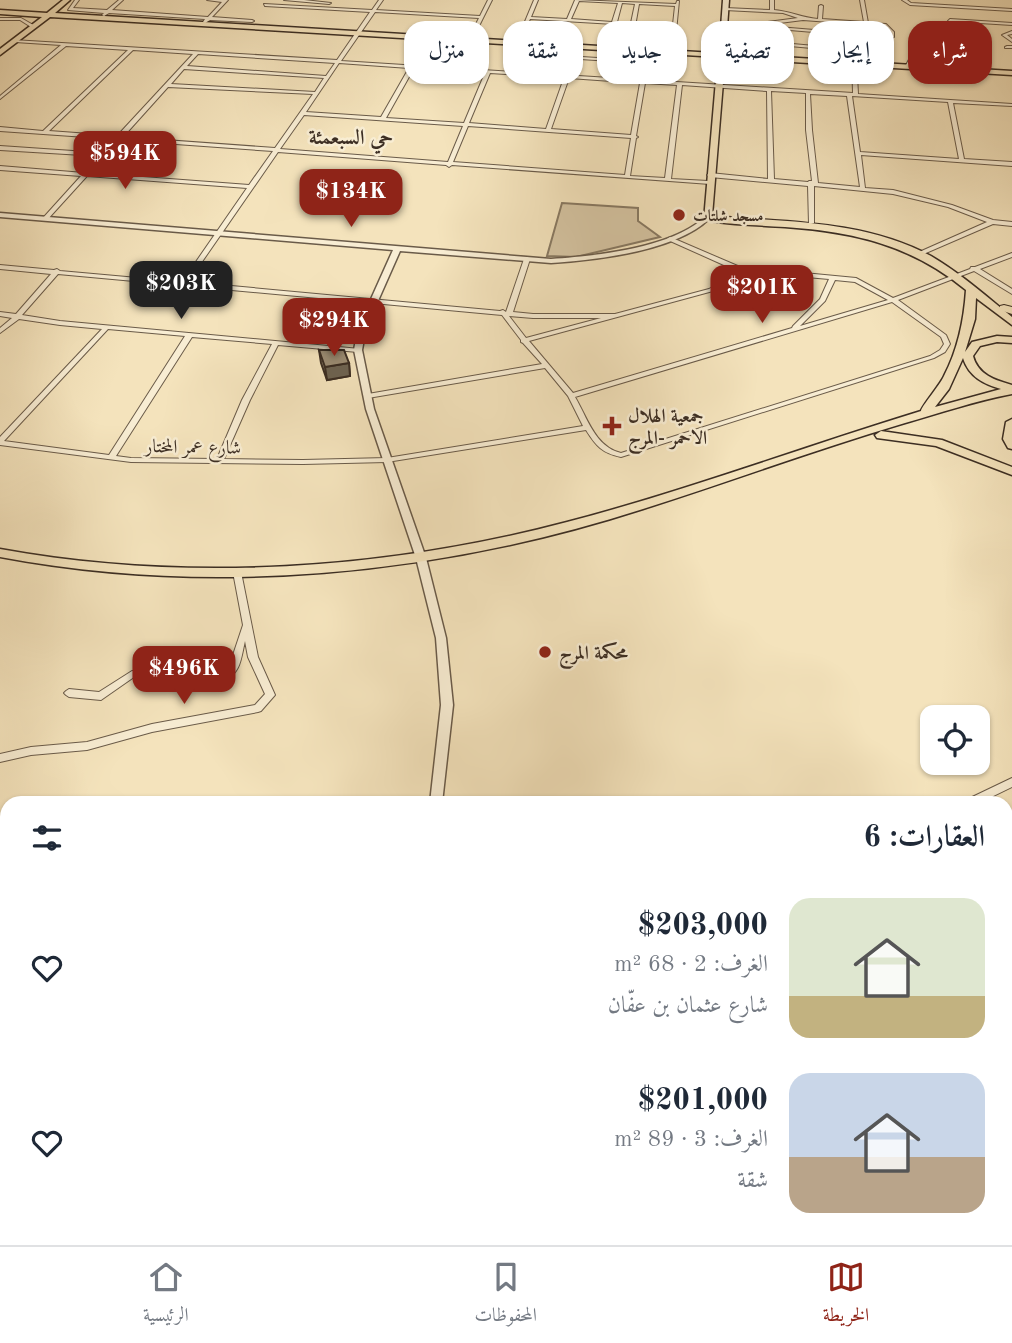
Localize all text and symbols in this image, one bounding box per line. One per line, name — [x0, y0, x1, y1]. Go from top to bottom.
chip: منزل — [404, 21, 489, 84]
chip: شقة — [503, 21, 583, 84]
chip: جديد — [597, 21, 687, 84]
chip: تصفية — [701, 21, 794, 84]
chip: إيجار — [808, 21, 894, 84]
chip: شراء — [908, 21, 992, 84]
district label: حي السبعمئة — [309, 128, 393, 155]
pin: $594K — [76, 132, 174, 191]
text: $594K — [89, 142, 161, 165]
pin: $134K — [302, 170, 400, 229]
text: $134K — [315, 180, 387, 203]
marker: مسجد شلتات — [671, 207, 687, 223]
place label: مسجد شلتات — [693, 208, 764, 225]
pin: $203K — [132, 262, 230, 321]
pin: $201K — [713, 266, 811, 325]
text: $203K — [145, 272, 217, 295]
text: $201K — [726, 276, 798, 299]
pin: $294K — [285, 298, 383, 358]
text: $294K — [298, 309, 370, 332]
place label: جمعية الهلال الاحمر -المرج — [628, 406, 707, 455]
marker: جمعية الهلال الاحمر -المرج — [602, 416, 622, 436]
street label: شارع عمر المختار — [143, 437, 241, 463]
place label: محكمة المرج — [559, 642, 628, 670]
marker: محكمة المرج — [537, 644, 553, 660]
pin: $496K — [135, 646, 233, 706]
text: $496K — [148, 657, 220, 680]
map controls — [920, 705, 990, 775]
button: locate — [920, 705, 990, 775]
icon: filters — [28, 819, 66, 857]
text: العقارات: 6 — [864, 823, 985, 853]
text: $203,000 — [638, 911, 768, 941]
icon: home — [845, 926, 929, 1010]
icon: heart — [28, 949, 66, 987]
text: الغرف: 2 · 68 m² — [614, 953, 768, 976]
text: شارع عثمان بن عفّان — [608, 994, 768, 1017]
text: $201,000 — [638, 1086, 768, 1116]
icon: home — [845, 1101, 929, 1185]
icon: heart — [28, 1124, 66, 1162]
text: الغرف: 3 · 89 m² — [614, 1128, 768, 1151]
text: شقة — [738, 1169, 768, 1192]
tab: الرئيسية — [143, 1258, 189, 1333]
tab: المحفوظات — [474, 1258, 537, 1333]
tab: الخريطة — [823, 1258, 869, 1333]

